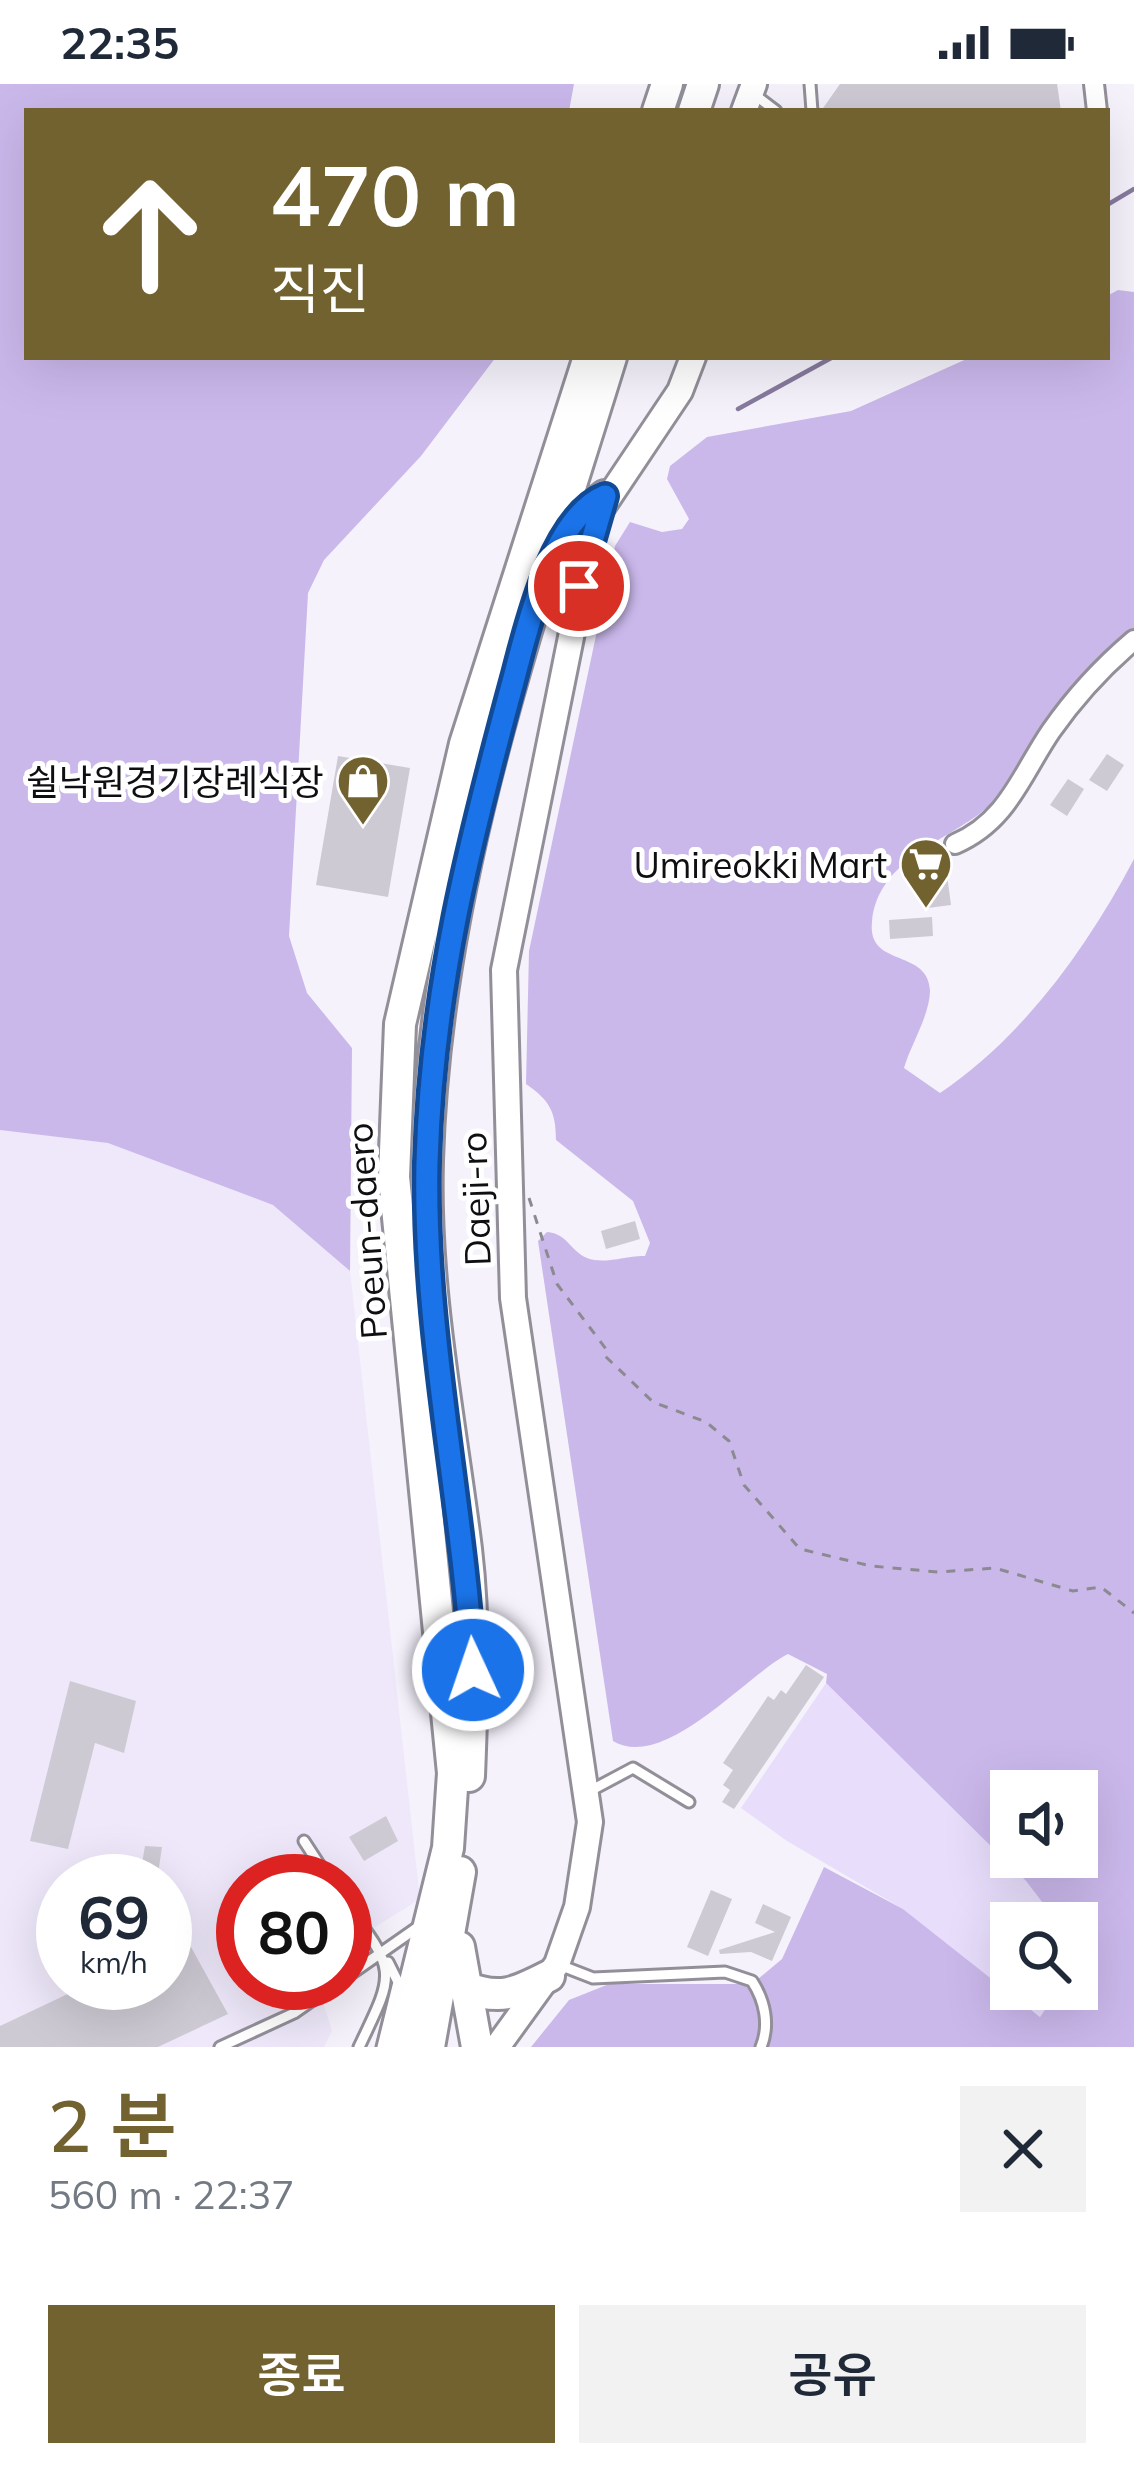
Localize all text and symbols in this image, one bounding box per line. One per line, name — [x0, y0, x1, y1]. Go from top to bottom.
text: 22:35 — [60, 14, 179, 70]
text: 470 m — [270, 142, 520, 247]
icon: ahead — [72, 156, 228, 312]
text: 직진 — [270, 255, 369, 323]
pin — [528, 535, 630, 637]
icon: arrive — [546, 553, 612, 619]
shop icon: 쉴낙원경기장례식장 — [335, 753, 391, 827]
place label: 쉴낙원경기장례식장 — [26, 759, 324, 804]
supermarket icon: Umireokki Mart — [898, 836, 954, 910]
place label: Umireokki Mart — [633, 842, 887, 887]
street label: Poeun-daero — [336, 1121, 396, 1341]
street label: Daeji-ro — [450, 1131, 500, 1267]
position arrow — [410, 1607, 536, 1733]
map controls — [990, 1770, 1098, 2010]
button: sound — [990, 1770, 1098, 1878]
speed limit sign: 80 — [216, 1854, 372, 2010]
text: 69 — [78, 1879, 150, 1954]
button: search — [990, 1902, 1098, 2010]
text: km/h — [80, 1943, 148, 1981]
text: 2 분 — [48, 2080, 177, 2170]
button: close — [960, 2086, 1086, 2212]
text: 560 m · 22:37 — [48, 2170, 294, 2219]
button: 종료 — [48, 2305, 555, 2443]
button: 공유 — [579, 2305, 1086, 2443]

